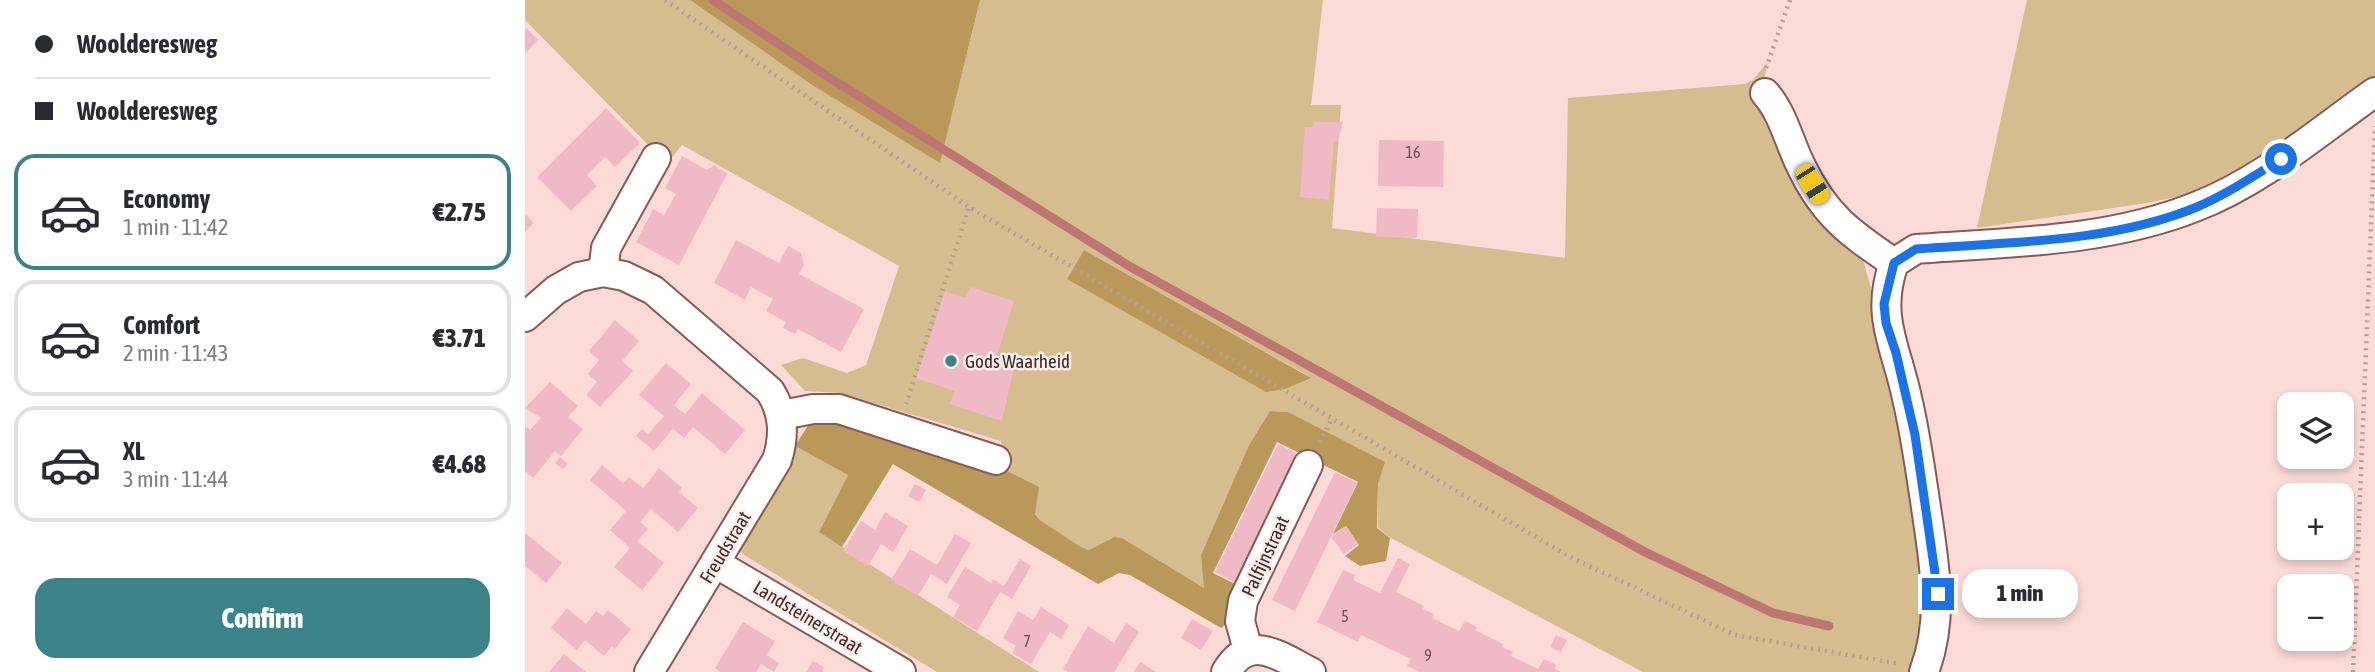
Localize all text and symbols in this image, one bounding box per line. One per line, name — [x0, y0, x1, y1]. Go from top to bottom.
text: Woolderesweg — [77, 29, 217, 59]
text: Woolderesweg — [77, 96, 217, 126]
house number: 16 — [1405, 143, 1421, 161]
route start — [2265, 143, 2297, 175]
car — [1792, 161, 1833, 207]
icon: car — [39, 181, 102, 244]
text: Economy — [123, 184, 210, 214]
text: €2.75 — [433, 197, 486, 227]
text: 1 min · 11:42 — [123, 214, 229, 240]
icon: car — [39, 307, 102, 370]
text: Comfort — [123, 310, 200, 340]
text: €3.71 — [433, 323, 486, 353]
text: 2 min · 11:43 — [123, 340, 229, 366]
place label: Gods Waarheid — [965, 350, 1070, 372]
marker: Gods Waarheid — [943, 353, 959, 369]
map controls — [2277, 392, 2354, 651]
button: layers — [2277, 392, 2354, 469]
icon: car — [39, 433, 102, 496]
text: XL — [123, 436, 145, 466]
text: €4.68 — [433, 449, 486, 479]
text: 3 min · 11:44 — [123, 466, 229, 492]
button: + — [2277, 483, 2354, 560]
street label: Freudstraat — [695, 507, 755, 587]
street label: Palfijnstraat — [1237, 512, 1293, 600]
callout: 1 min — [1963, 570, 2078, 618]
button: − — [2277, 574, 2354, 651]
street label: Landsteinerstraat — [749, 576, 867, 658]
button: Confirm — [35, 578, 490, 658]
route end — [1922, 578, 1954, 610]
text: 1 min — [1997, 580, 2043, 606]
house number: 5 — [1341, 607, 1349, 625]
house number: 7 — [1023, 632, 1031, 650]
house number: 9 — [1424, 646, 1432, 664]

